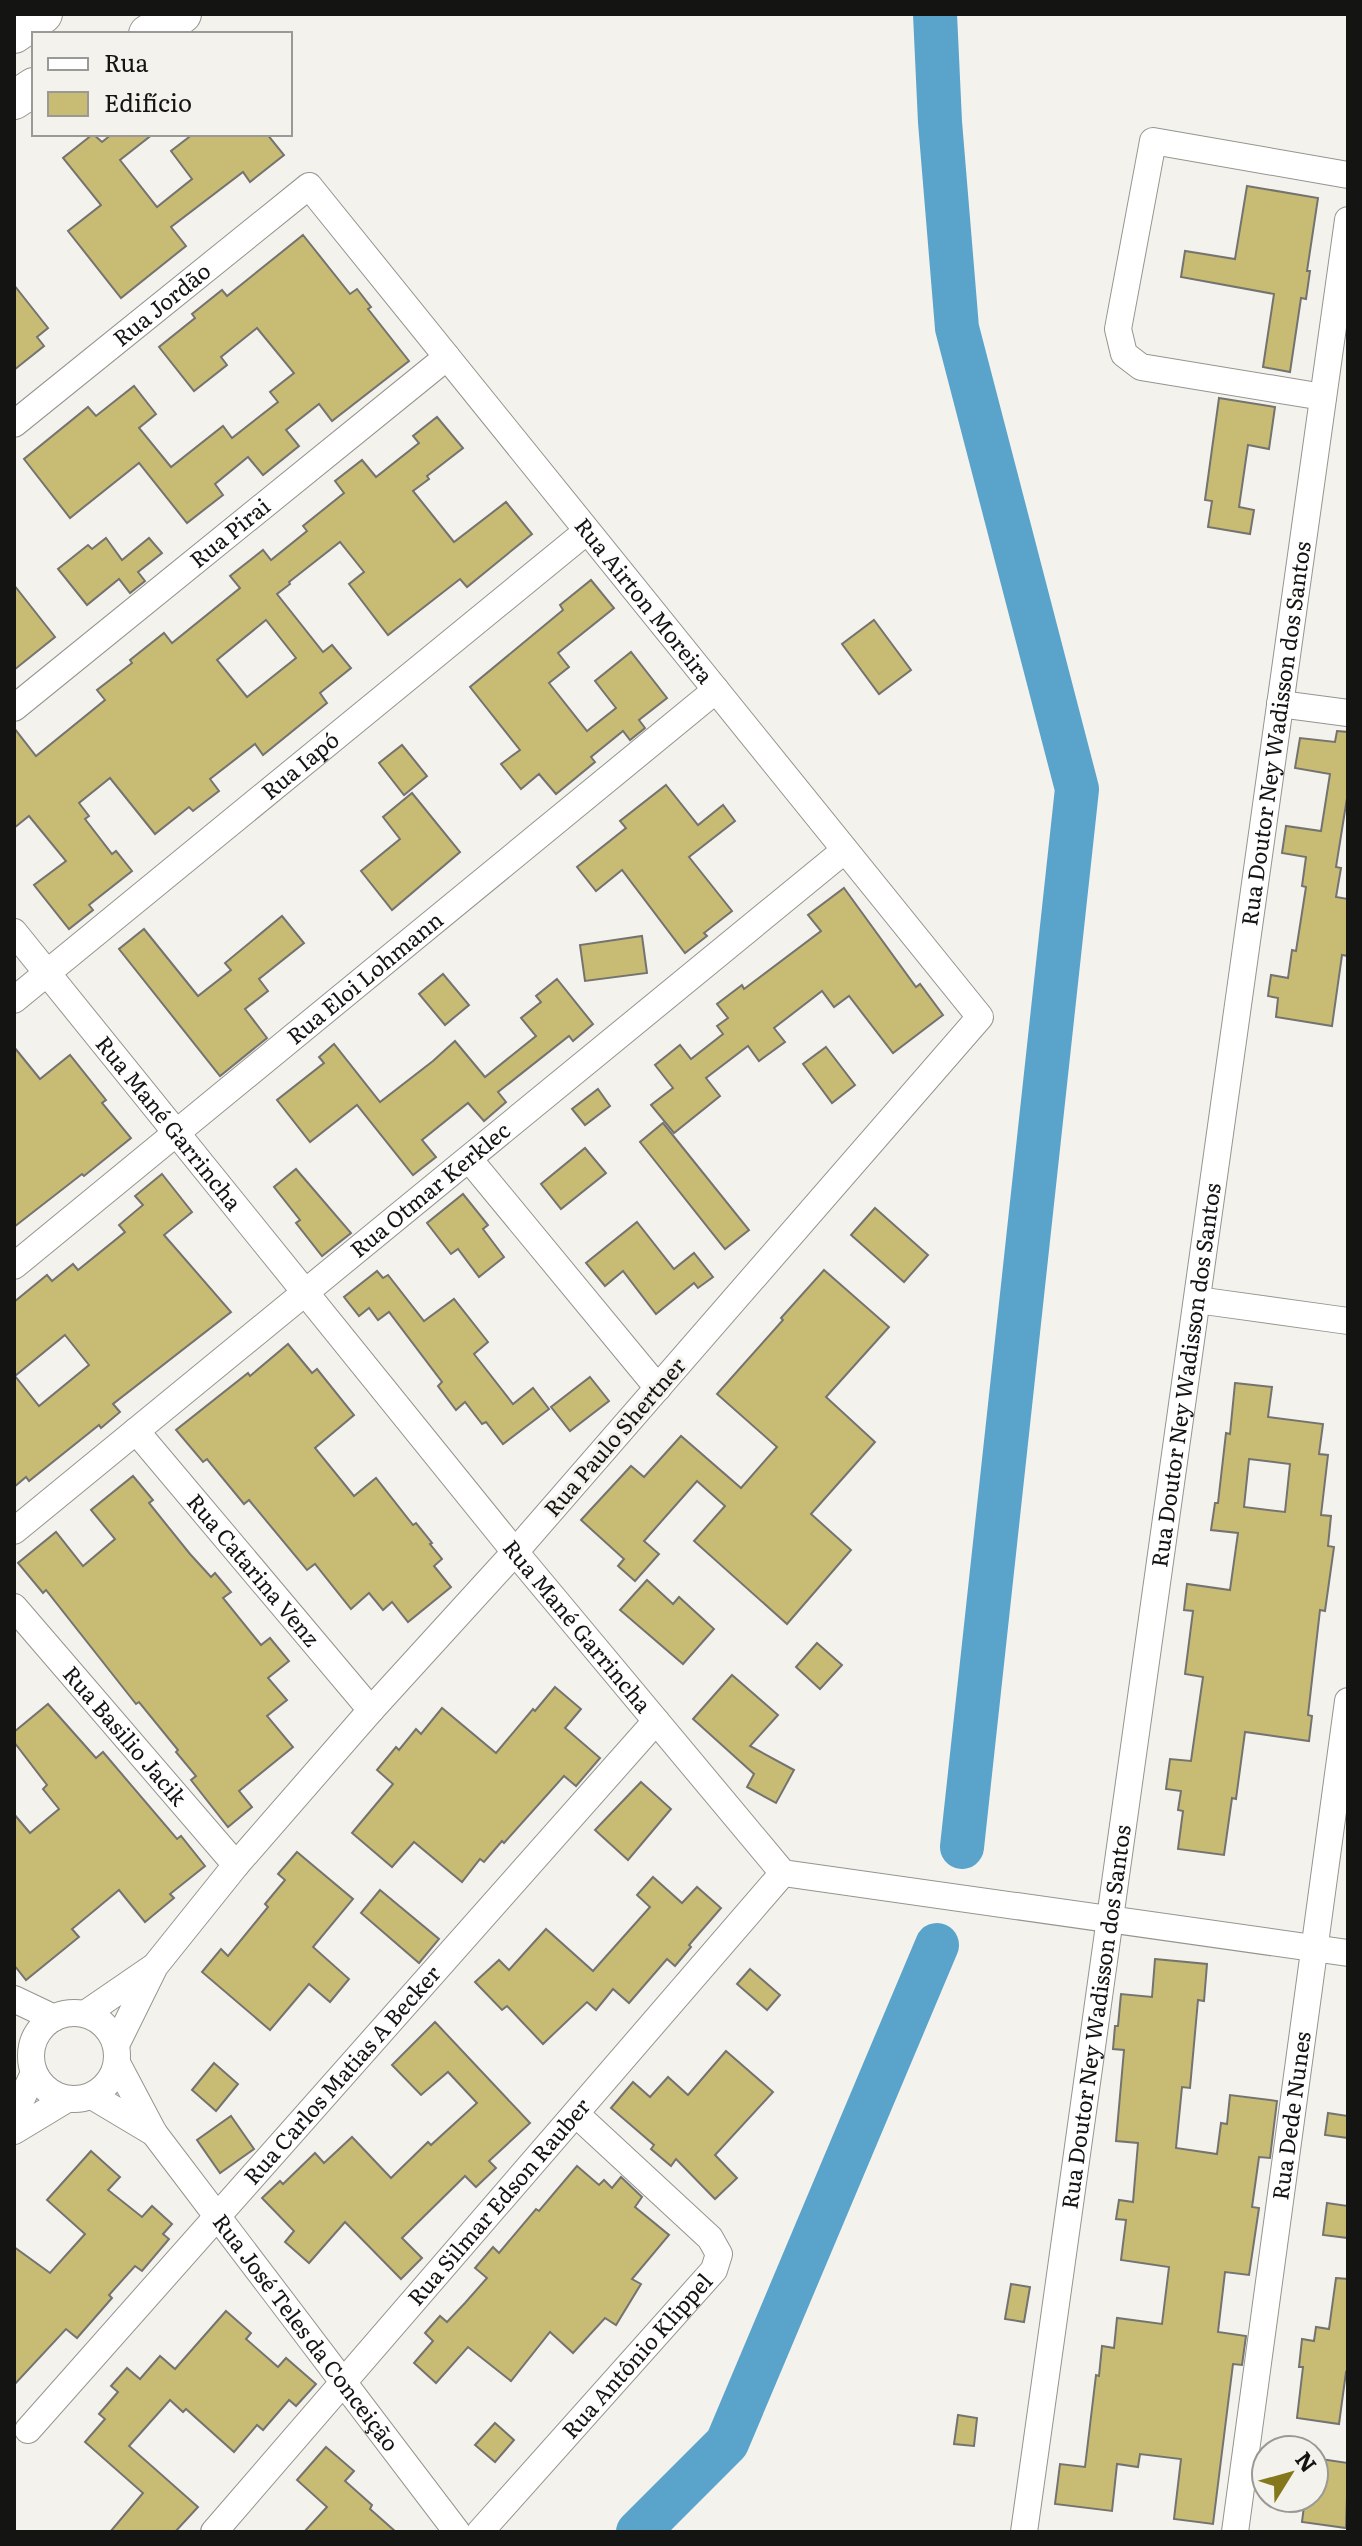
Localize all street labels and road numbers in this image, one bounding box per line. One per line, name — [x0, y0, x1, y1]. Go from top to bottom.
street label: Rua Jordão — [105, 254, 217, 353]
street label: Rua Pirai — [182, 489, 276, 575]
street label: Rua Airton Moreira — [568, 510, 722, 690]
street label: Rua Doutor Ney Wadisson dos Santos — [1231, 539, 1318, 928]
street label: Rua Iapó — [253, 722, 346, 806]
street label: Rua Eloi Lohmann — [279, 903, 449, 1051]
street label: Rua Mané Garrincha — [89, 1028, 251, 1217]
street label: Rua Otmar Kerklec — [342, 1113, 516, 1264]
street label: Rua Doutor Ney Wadisson dos Santos — [1141, 1181, 1228, 1569]
street label: Rua Paulo Shertner — [535, 1349, 693, 1523]
street label: Rua Catarina Venz — [180, 1486, 329, 1653]
street label: Rua Mané Garrincha — [496, 1532, 660, 1719]
street label: Rua Basilio Jacik — [56, 1658, 196, 1813]
street label: Rua Doutor Ney Wadisson dos Santos — [1051, 1823, 1138, 2211]
street label: Rua Carlos Matias A Becker — [235, 1957, 448, 2191]
street label: Rua Dede Nunes — [1262, 2029, 1318, 2202]
street label: Rua Silmar Edson Rauber — [399, 2089, 597, 2312]
street label: Rua José Teles da Conceição — [206, 2206, 408, 2458]
street label: Rua Antônio Klippel — [553, 2265, 719, 2445]

